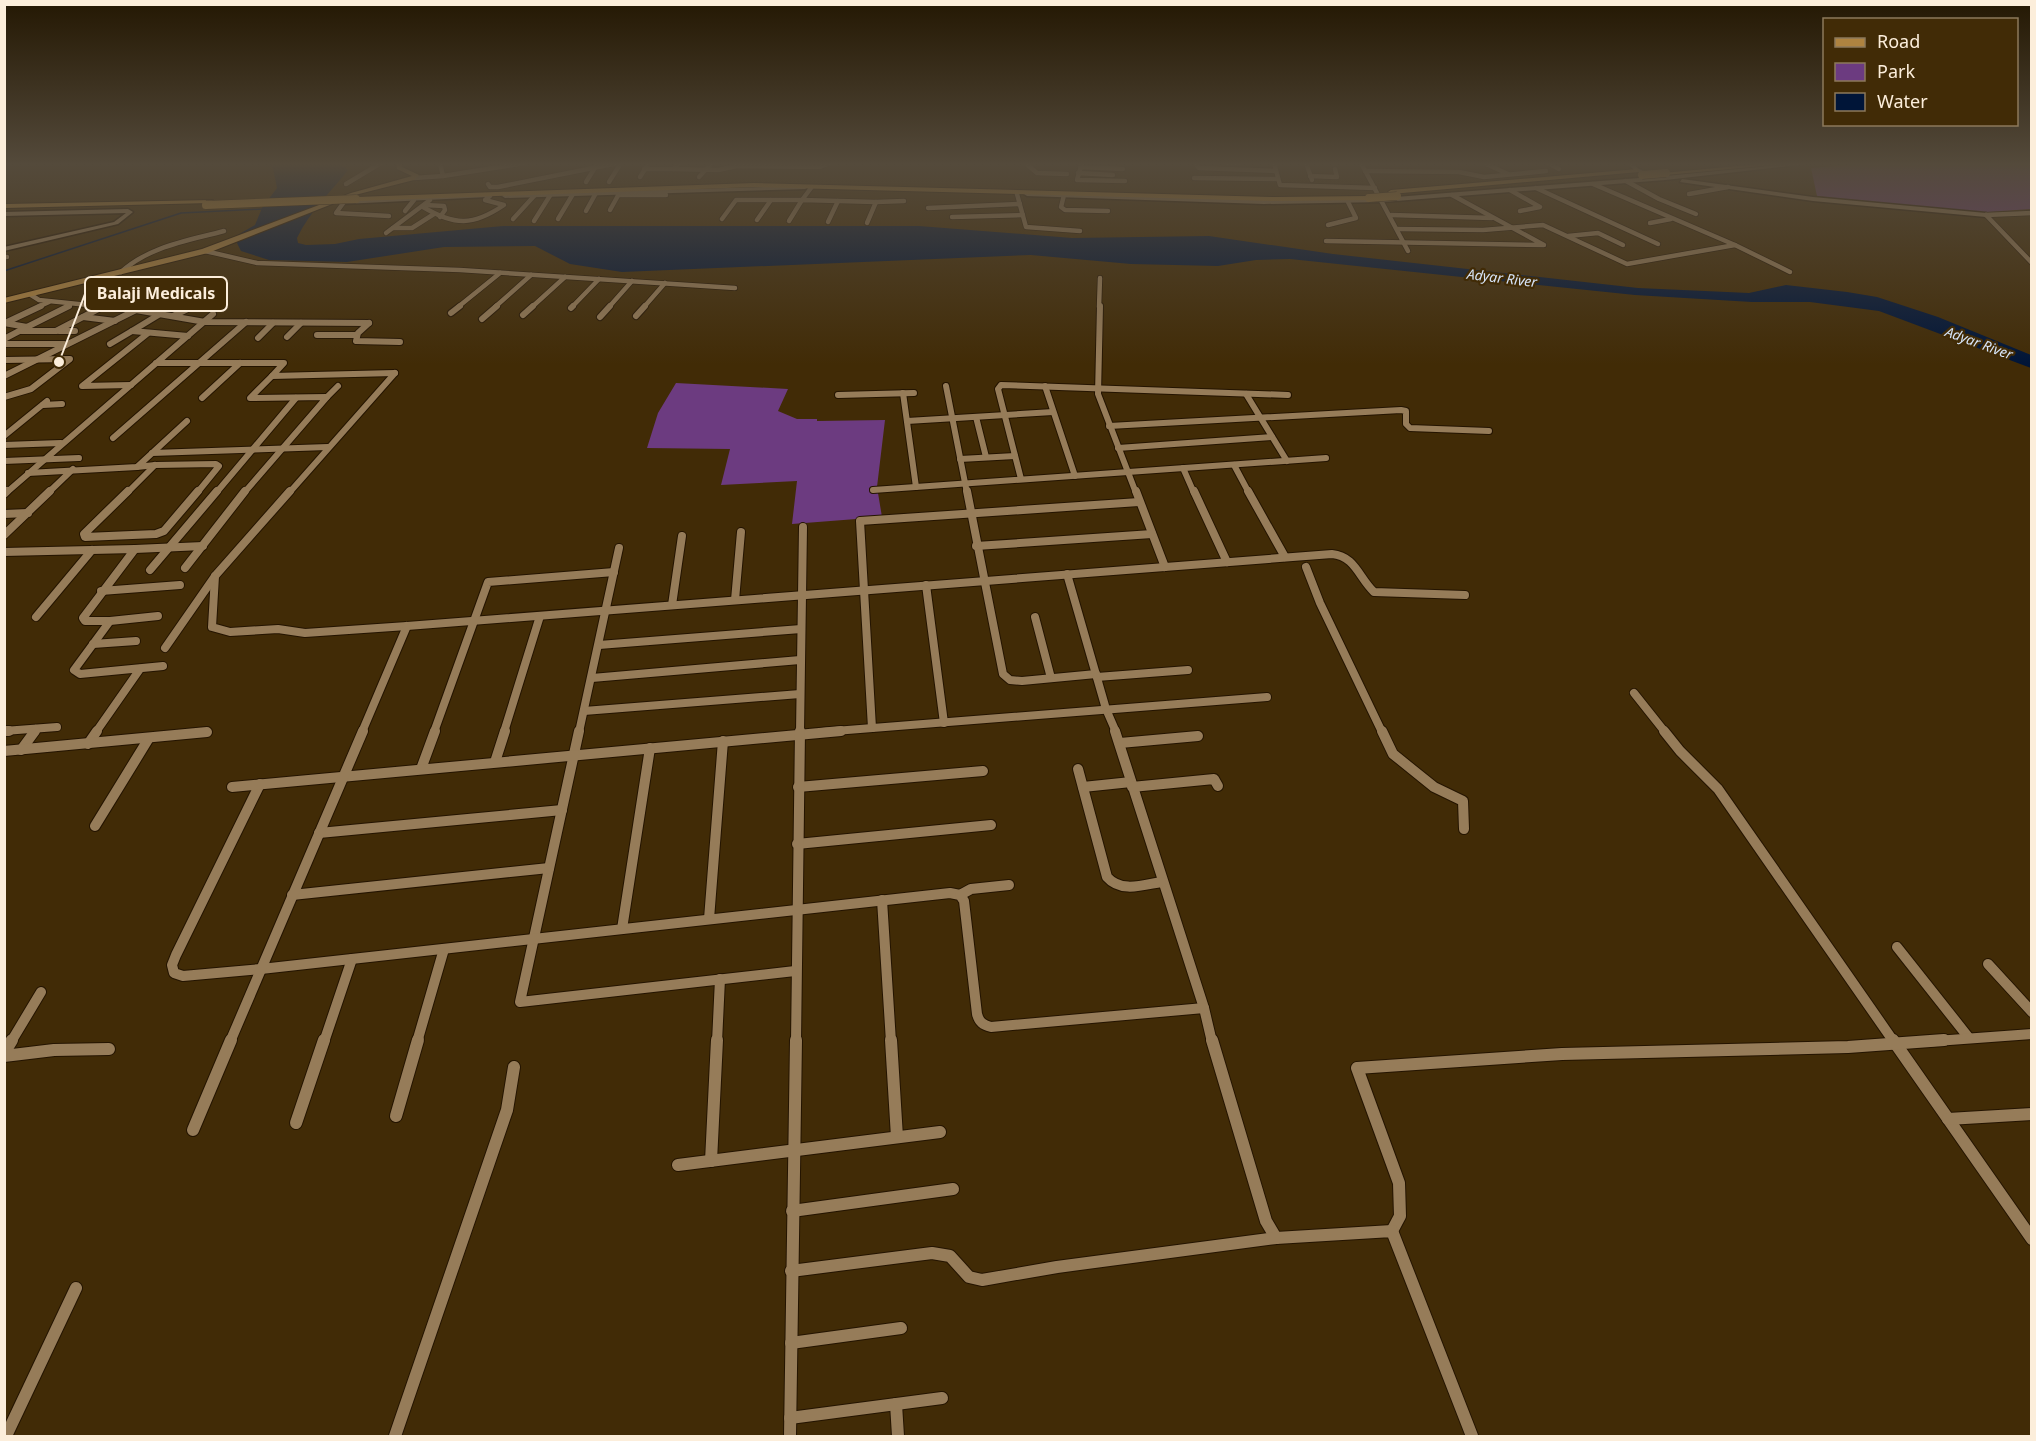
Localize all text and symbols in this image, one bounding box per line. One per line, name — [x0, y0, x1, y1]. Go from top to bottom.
legend — [1823, 18, 2018, 126]
text: Road — [1877, 29, 1920, 53]
text: Park — [1877, 59, 1915, 83]
text: Water — [1877, 89, 1928, 113]
water label: Adyar River — [1465, 264, 1539, 291]
callout: Balaji Medicals — [85, 277, 227, 311]
text: Balaji Medicals — [97, 282, 215, 304]
water label: Adyar River — [1942, 321, 2016, 364]

